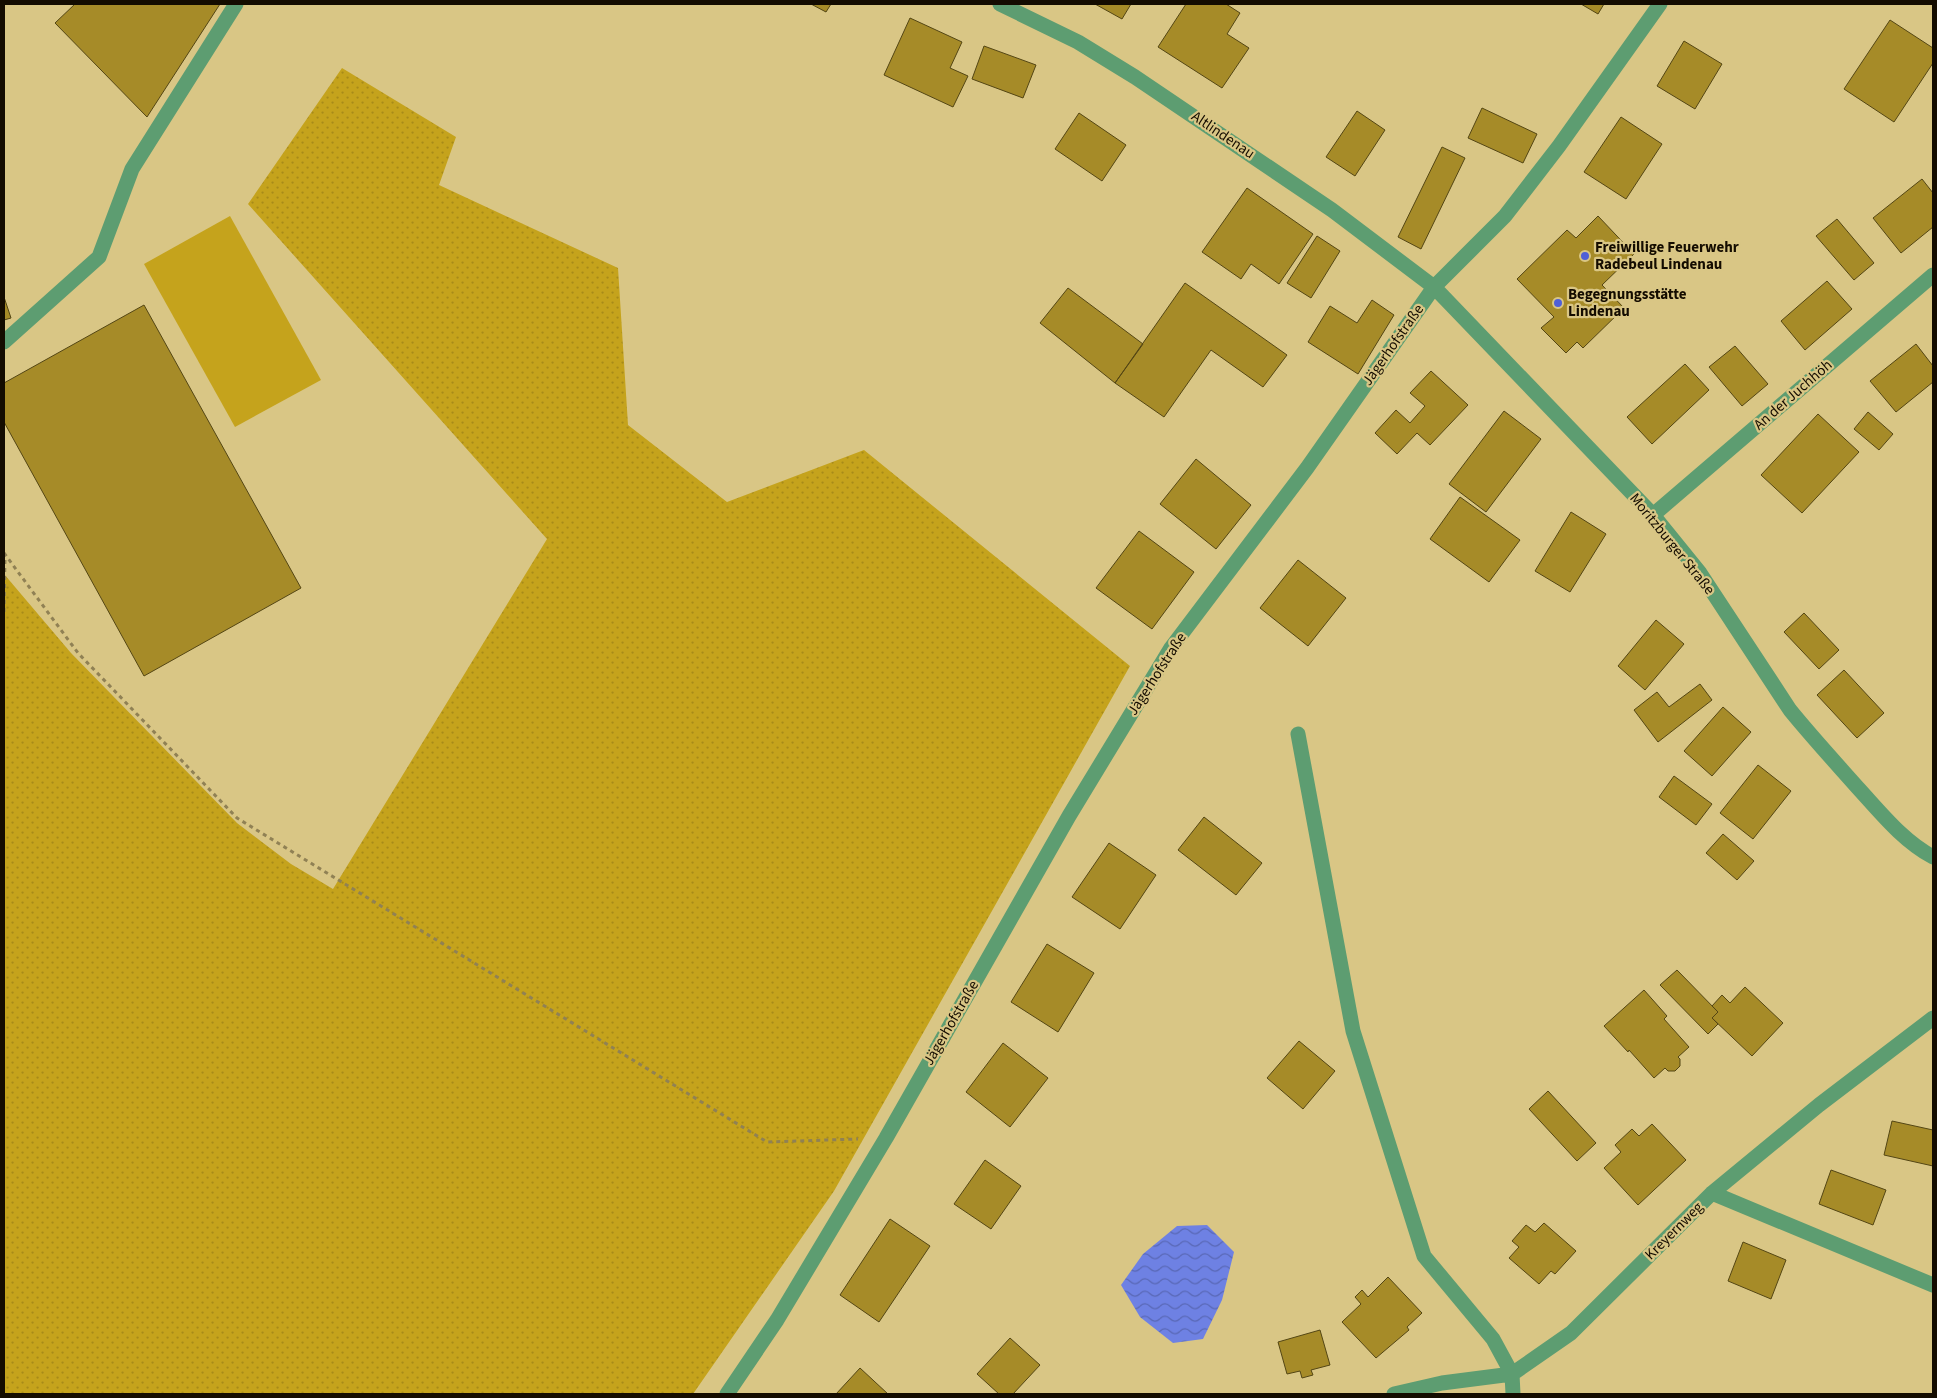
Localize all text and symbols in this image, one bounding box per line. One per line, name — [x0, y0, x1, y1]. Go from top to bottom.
street label: Altlindenau — [1187, 106, 1259, 164]
place label: Freiwillige Feuerwehr Radebeul Lindenau — [1595, 237, 1739, 275]
marker: Freiwillige Feuerwehr Radebeul Lindenau — [1579, 250, 1591, 262]
place label: Begegnungsstätte Lindenau — [1568, 284, 1687, 322]
marker: Begegnungsstätte Lindenau — [1552, 297, 1564, 309]
street label: Jägerhofstraße — [1357, 300, 1429, 390]
street label: An der Juchhöh — [1749, 355, 1837, 435]
street label: Moritzburger Straße — [1624, 489, 1720, 599]
street label: Jägerhofstraße — [1122, 628, 1192, 720]
street label: Jägerhofstraße — [918, 977, 984, 1069]
street label: Kreyernweg — [1640, 1197, 1708, 1265]

